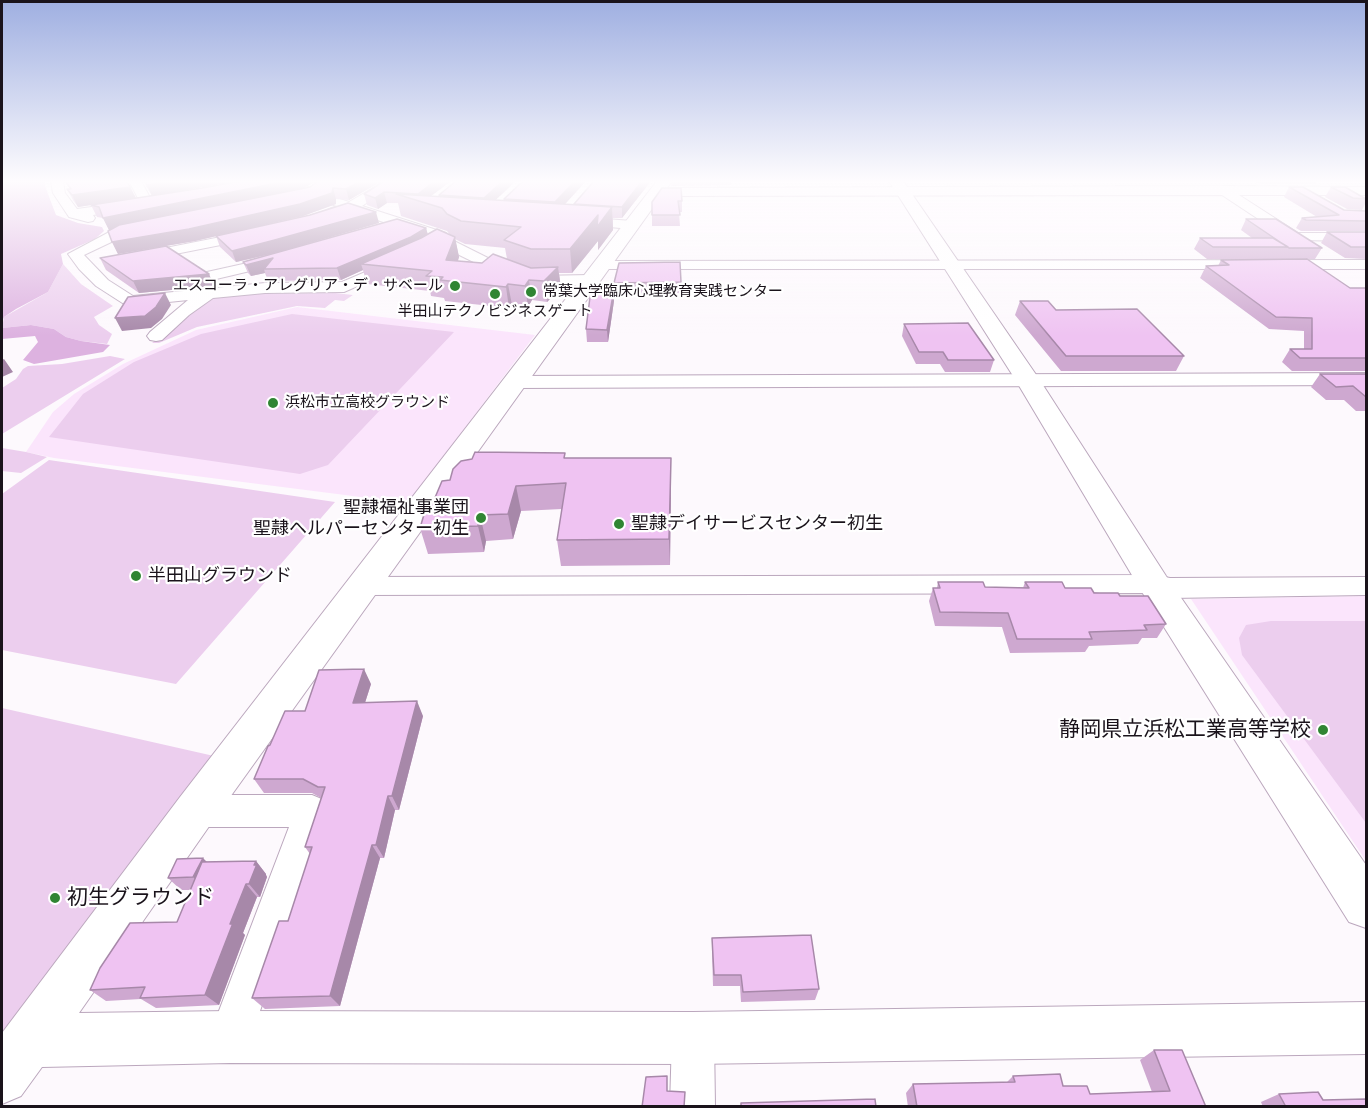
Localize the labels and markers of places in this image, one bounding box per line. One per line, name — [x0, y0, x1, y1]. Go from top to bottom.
place label: エスコーラ・アレグリア・デ・サベール — [173, 277, 443, 295]
marker: エスコーラ・アレグリア・デ・サベール — [448, 279, 462, 293]
place label: 常葉大学臨床心理教育実践センター — [543, 283, 783, 301]
marker: 常葉大学臨床心理教育実践センター — [524, 285, 538, 299]
marker: 半田山テクノビジネスゲート — [488, 287, 502, 301]
place label: 半田山テクノビジネスゲート — [398, 303, 592, 321]
place label: 浜松市立高校グラウンド — [285, 394, 450, 412]
marker: 浜松市立高校グラウンド — [266, 396, 280, 410]
place label: 聖隷福祉事業団 聖隷ヘルパーセンター初生 — [253, 497, 469, 540]
marker: 聖隷福祉事業団 聖隷ヘルパーセンター初生 — [474, 511, 488, 525]
place label: 聖隷デイサービスセンター初生 — [631, 513, 883, 535]
marker: 聖隷デイサービスセンター初生 — [612, 517, 626, 531]
place label: 半田山グラウンド — [148, 565, 292, 587]
marker: 半田山グラウンド — [129, 569, 143, 583]
place label: 静岡県立浜松工業高等学校 — [1059, 717, 1311, 743]
marker: 静岡県立浜松工業高等学校 — [1316, 723, 1330, 737]
place label: 初生グラウンド — [67, 885, 214, 911]
marker: 初生グラウンド — [48, 891, 62, 905]

